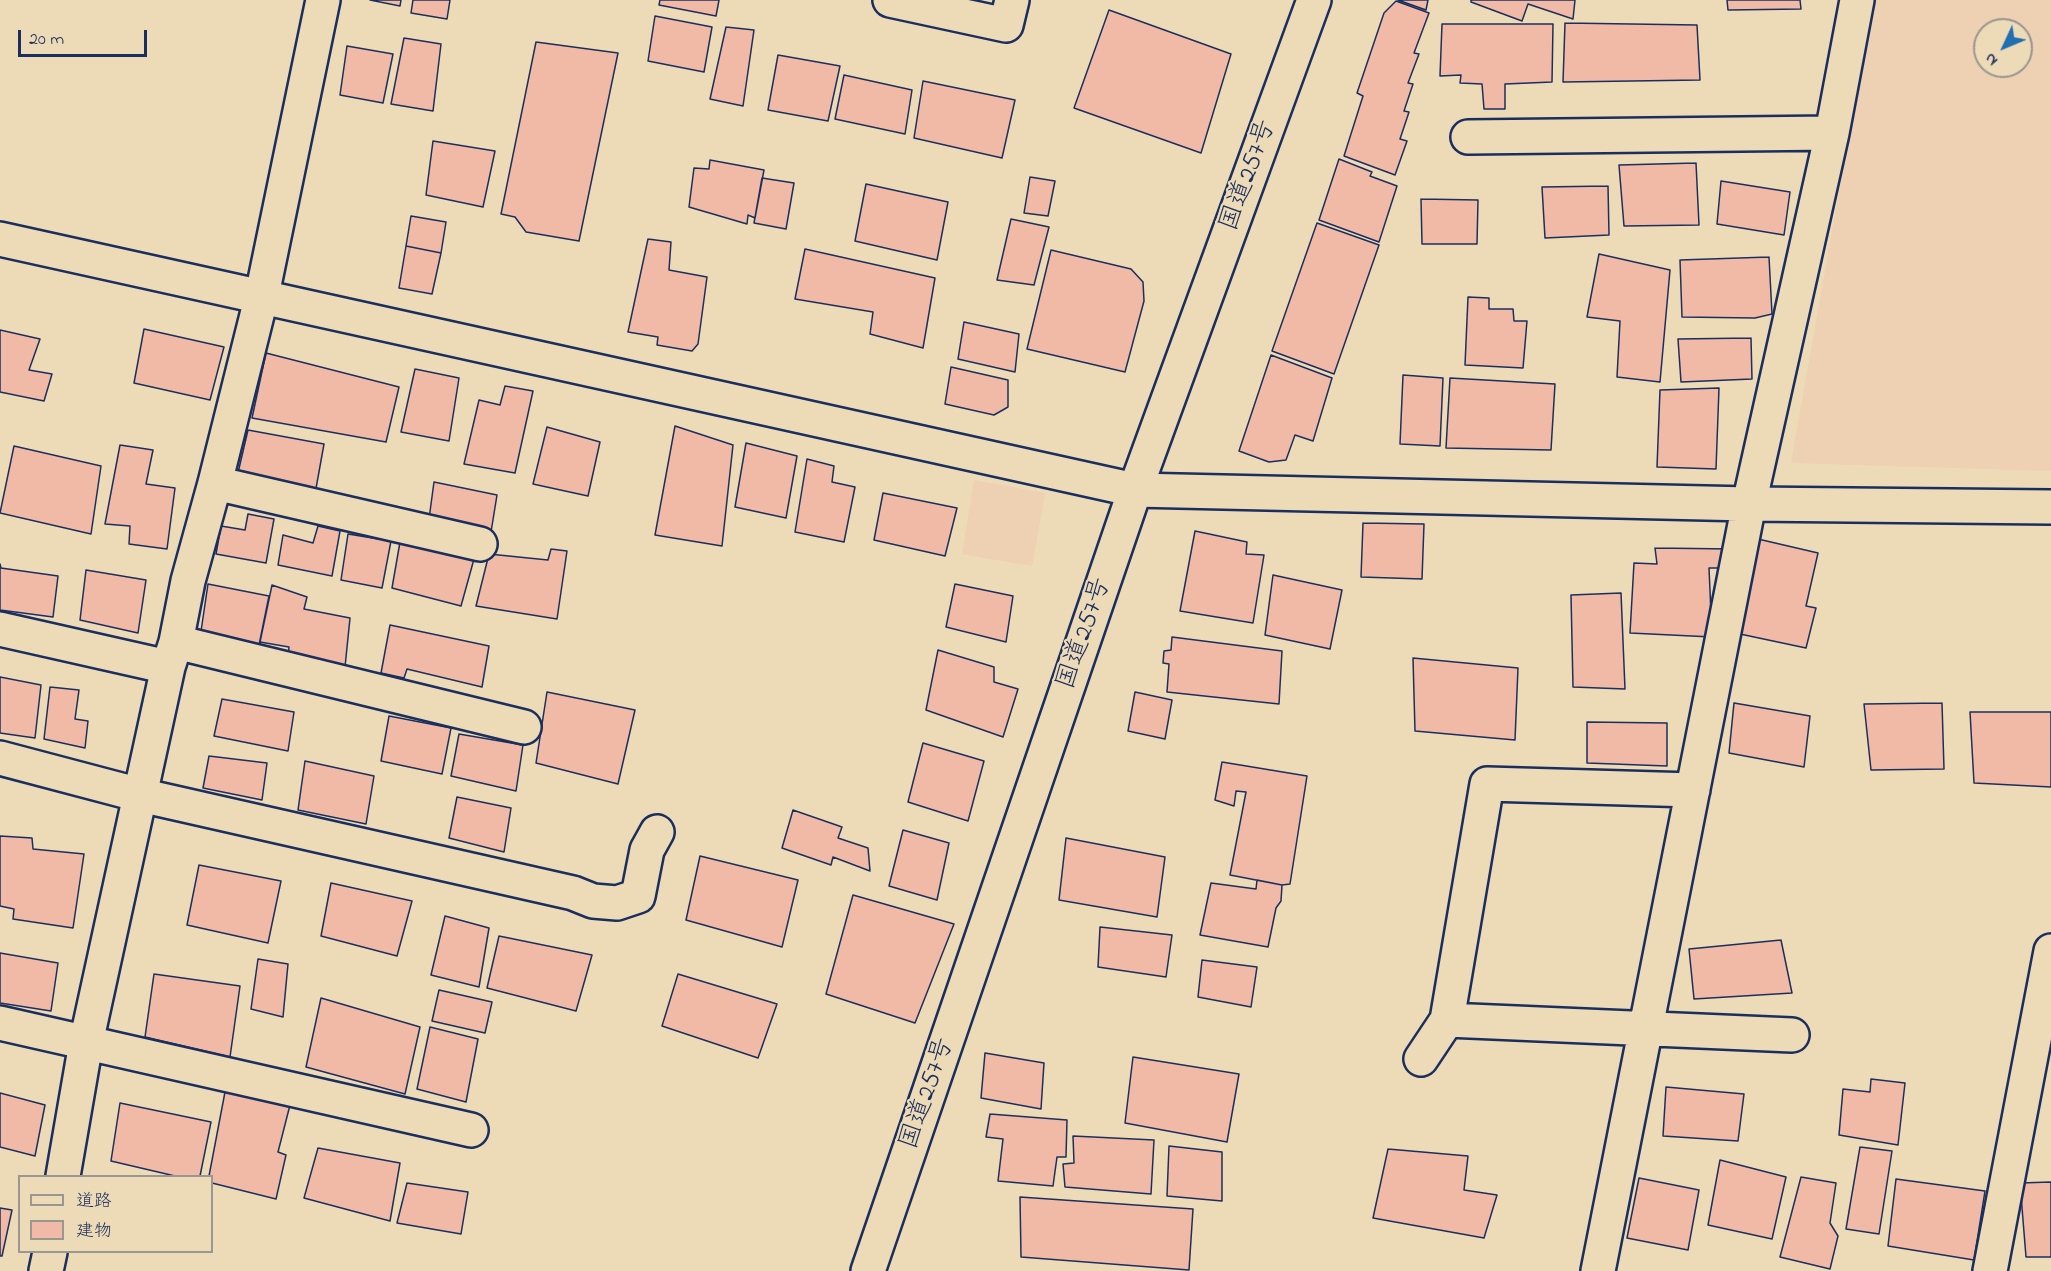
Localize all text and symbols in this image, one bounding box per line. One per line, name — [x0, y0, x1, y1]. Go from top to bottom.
scale bar — [21, 18, 150, 56]
north arrow — [1973, 18, 2033, 78]
text: 20 m — [29, 27, 64, 53]
text: N — [1979, 47, 2004, 71]
street label: 国道257号 — [1215, 116, 1285, 236]
street label: 国道257号 — [1052, 574, 1120, 694]
street label: 国道257号 — [895, 1034, 963, 1154]
legend — [18, 1175, 213, 1253]
text: 道路 — [76, 1189, 112, 1215]
text: 建物 — [76, 1219, 112, 1245]

